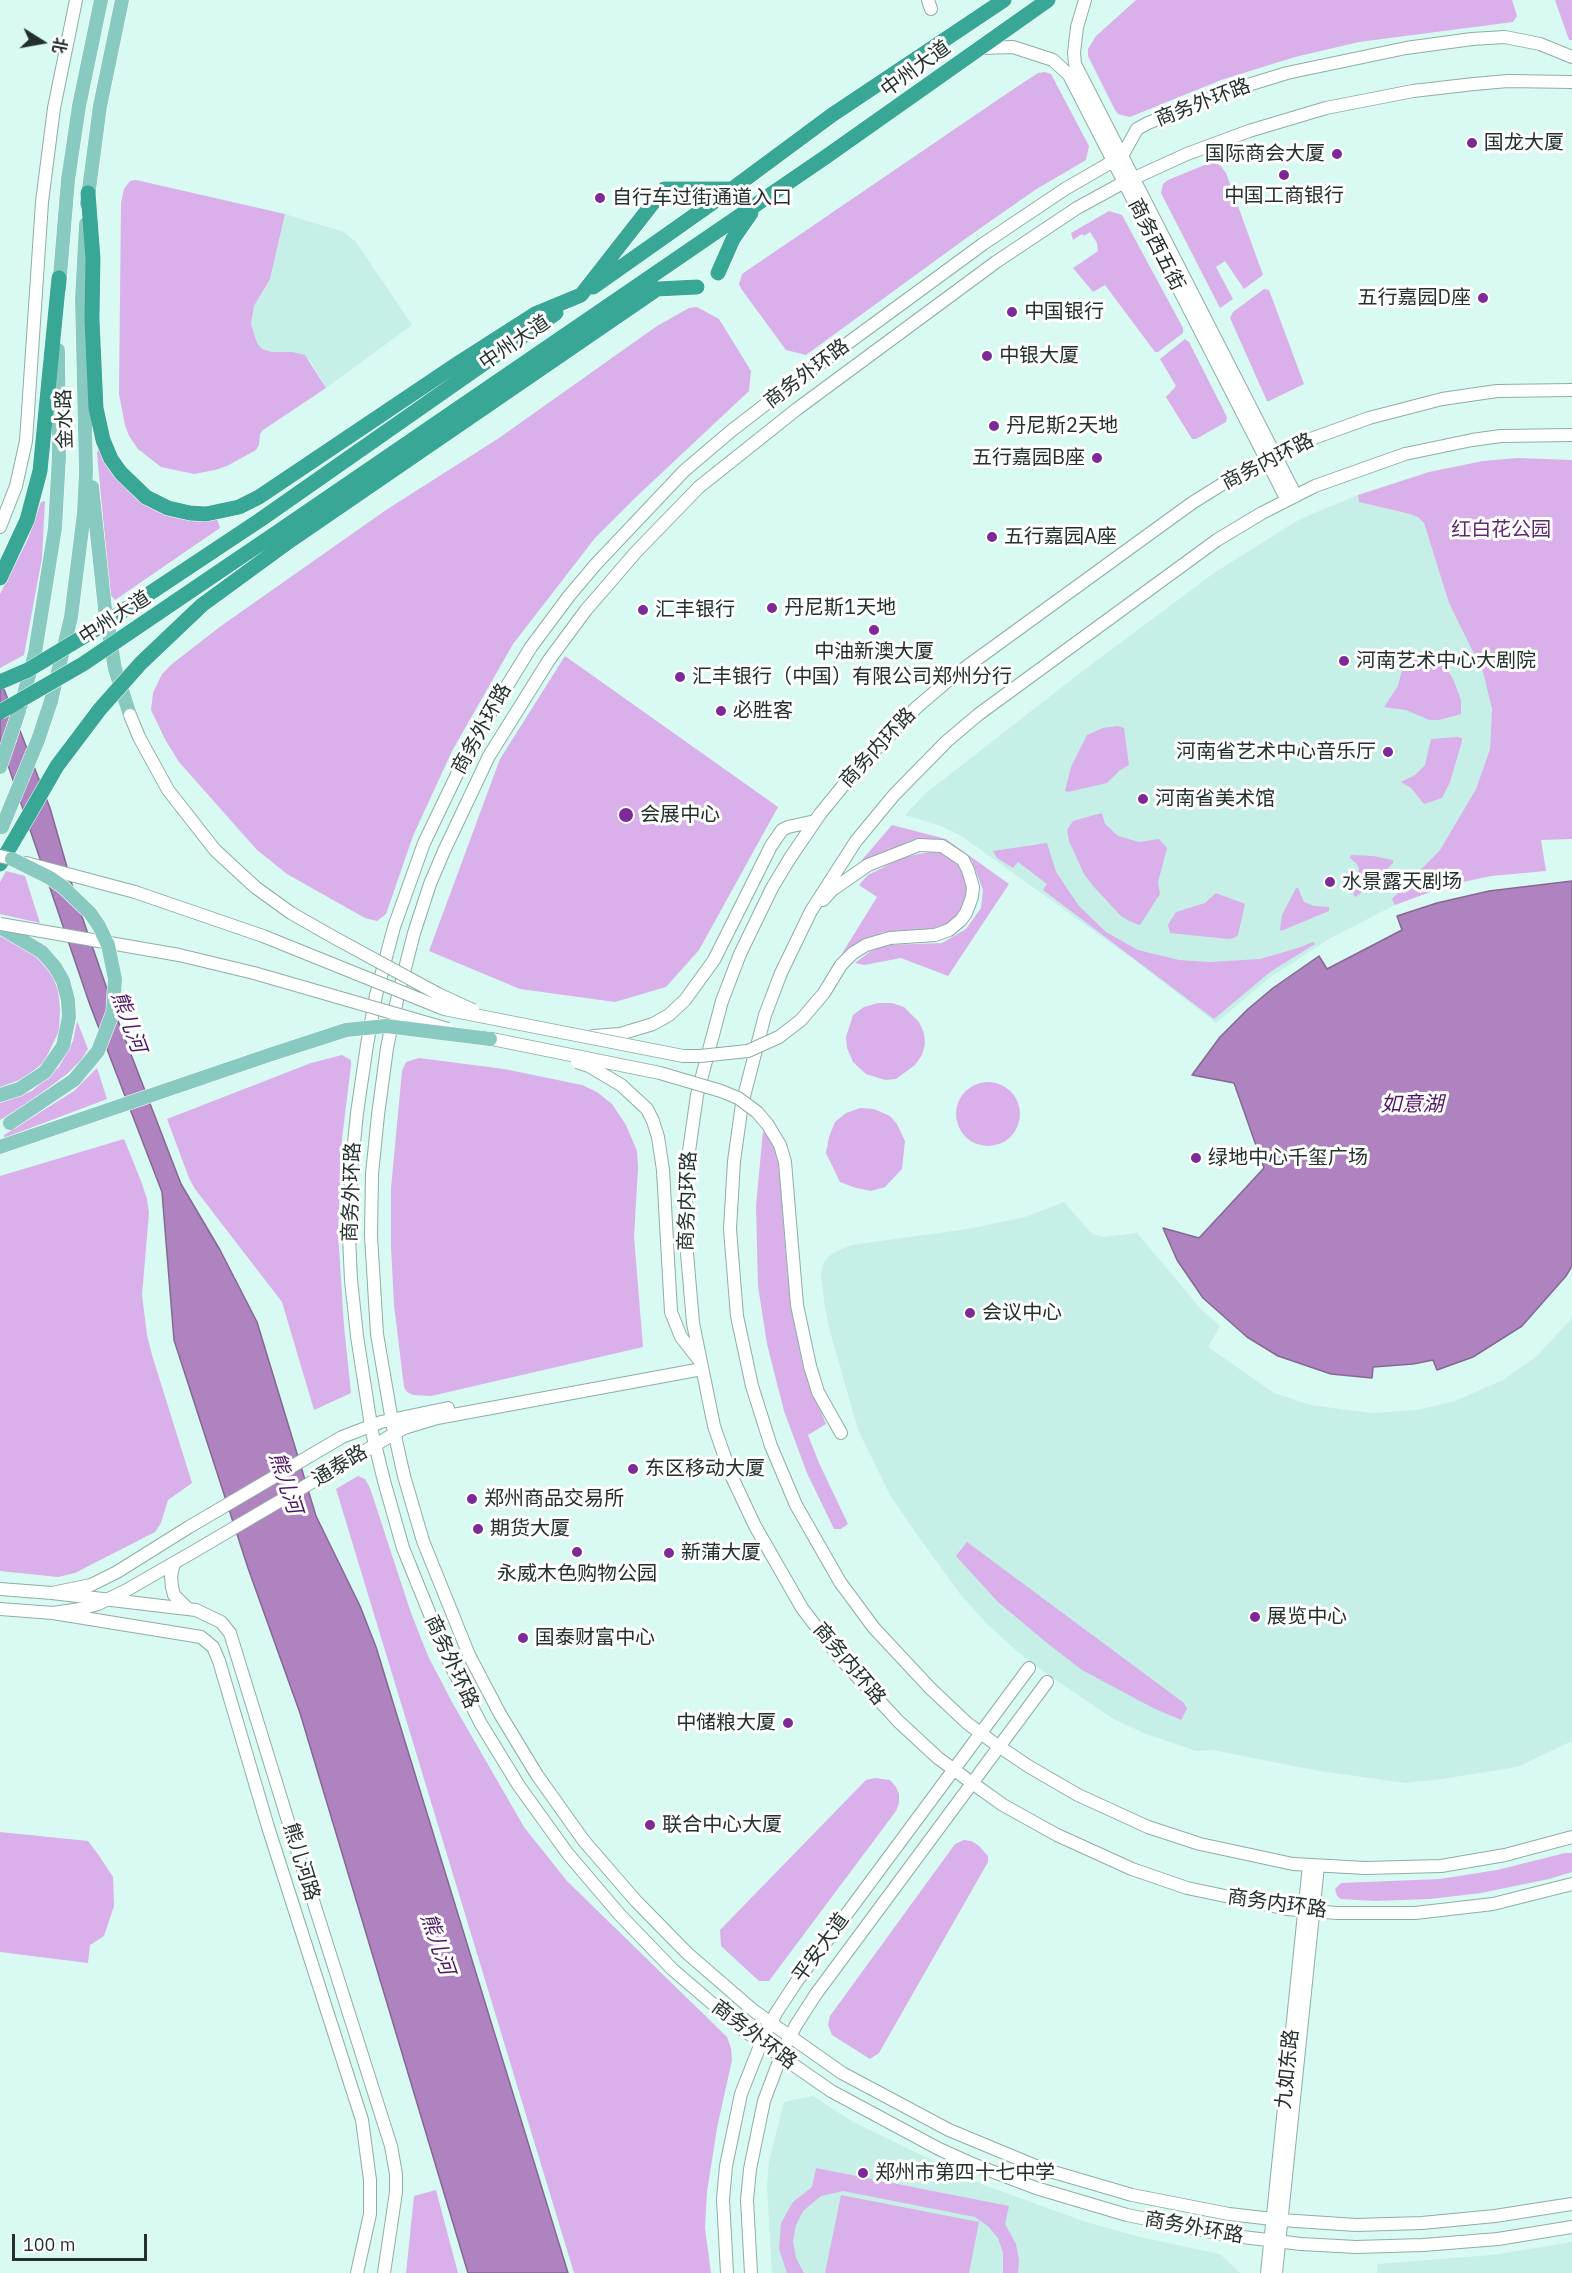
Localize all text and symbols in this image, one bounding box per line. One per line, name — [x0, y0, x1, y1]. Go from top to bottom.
north arrow — [12, 12, 72, 72]
text: 北 — [48, 36, 71, 55]
street label: 中州大道 — [877, 36, 955, 102]
street label: 商务外环路 — [1152, 74, 1254, 132]
place label: 国龙大厦 — [1484, 131, 1564, 155]
marker: 国龙大厦 — [1465, 136, 1479, 150]
place label: 国际商会大厦 — [1205, 142, 1325, 166]
marker: 国际商会大厦 — [1330, 147, 1344, 161]
marker: 中国工商银行 — [1277, 168, 1291, 182]
place label: 中国工商银行 — [1224, 184, 1344, 208]
place label: 自行车过街通道入口 — [612, 186, 792, 210]
marker: 自行车过街通道入口 — [593, 191, 607, 205]
street label: 商务西五街 — [1123, 195, 1189, 295]
place label: 五行嘉园D座 — [1358, 286, 1471, 310]
marker: 五行嘉园D座 — [1476, 291, 1490, 305]
place label: 中国银行 — [1024, 300, 1104, 324]
marker: 中国银行 — [1005, 305, 1019, 319]
street label: 中州大道 — [475, 311, 555, 375]
street label: 商务外环路 — [760, 334, 854, 414]
place label: 中银大厦 — [999, 344, 1079, 368]
marker: 中银大厦 — [980, 349, 994, 363]
street label: 金水路 — [52, 389, 78, 449]
place label: 丹尼斯2天地 — [1006, 414, 1118, 438]
marker: 丹尼斯2天地 — [987, 419, 1001, 433]
street label: 商务内环路 — [1218, 429, 1318, 495]
place label: 五行嘉园B座 — [972, 446, 1085, 470]
marker: 五行嘉园B座 — [1090, 451, 1104, 465]
park label: 红白花公园 — [1451, 518, 1551, 542]
place label: 五行嘉园A座 — [1004, 525, 1117, 549]
marker: 五行嘉园A座 — [985, 530, 999, 544]
street label: 中州大道 — [75, 586, 155, 650]
place label: 丹尼斯1天地 — [784, 596, 896, 620]
place label: 汇丰银行 — [655, 598, 735, 622]
marker: 丹尼斯1天地 — [765, 601, 779, 615]
marker: 汇丰银行 — [636, 603, 650, 617]
marker: 中油新澳大厦 — [867, 623, 881, 637]
place label: 中油新澳大厦 — [814, 640, 934, 664]
place label: 河南艺术中心大剧院 — [1356, 649, 1536, 673]
marker: 河南艺术中心大剧院 — [1337, 654, 1351, 668]
place label: 汇丰银行（中国）有限公司郑州分行 — [692, 665, 1012, 689]
marker: 汇丰银行（中国）有限公司郑州分行 — [673, 670, 687, 684]
street label: 商务外环路 — [447, 679, 517, 779]
place label: 必胜客 — [733, 699, 793, 723]
street label: 商务内环路 — [835, 703, 921, 793]
marker: 必胜客 — [714, 704, 728, 718]
place label: 河南省艺术中心音乐厅 — [1176, 740, 1376, 764]
marker: 河南省艺术中心音乐厅 — [1381, 745, 1395, 759]
place label: 河南省美术馆 — [1155, 787, 1275, 811]
marker: 河南省美术馆 — [1136, 792, 1150, 806]
place label: 会展中心 — [640, 803, 720, 827]
marker: 会展中心 — [617, 806, 635, 824]
place label: 水景露天剧场 — [1342, 870, 1462, 894]
marker: 水景露天剧场 — [1323, 875, 1337, 889]
water label: 熊儿河 — [105, 988, 151, 1056]
water label: 如意湖 — [1381, 1092, 1443, 1118]
street label: 商务外环路 — [338, 1142, 366, 1242]
place label: 绿地中心千玺广场 — [1208, 1146, 1368, 1170]
street label: 商务内环路 — [674, 1151, 702, 1251]
marker: 绿地中心千玺广场 — [1189, 1151, 1203, 1165]
place label: 会议中心 — [982, 1301, 1062, 1325]
marker: 会议中心 — [963, 1306, 977, 1320]
street label: 通泰路 — [308, 1440, 372, 1492]
water label: 熊儿河 — [263, 1449, 307, 1517]
place label: 东区移动大厦 — [645, 1457, 765, 1481]
marker: 东区移动大厦 — [626, 1462, 640, 1476]
place label: 郑州商品交易所 — [484, 1487, 624, 1511]
marker: 郑州商品交易所 — [465, 1492, 479, 1506]
place label: 期货大厦 — [490, 1517, 570, 1541]
marker: 期货大厦 — [471, 1522, 485, 1536]
place label: 新蒲大厦 — [681, 1541, 761, 1565]
marker: 永威木色购物公园 — [570, 1545, 584, 1559]
marker: 新蒲大厦 — [662, 1546, 676, 1560]
place label: 永威木色购物公园 — [497, 1562, 657, 1586]
place label: 展览中心 — [1267, 1605, 1347, 1629]
marker: 展览中心 — [1248, 1610, 1262, 1624]
street label: 商务外环路 — [419, 1612, 483, 1712]
street label: 商务内环路 — [808, 1618, 890, 1710]
place label: 国泰财富中心 — [535, 1626, 655, 1650]
marker: 国泰财富中心 — [516, 1631, 530, 1645]
place label: 中储粮大厦 — [676, 1711, 776, 1735]
marker: 中储粮大厦 — [781, 1716, 795, 1730]
place label: 联合中心大厦 — [662, 1813, 782, 1837]
marker: 联合中心大厦 — [643, 1818, 657, 1832]
street label: 熊儿河路 — [278, 1820, 324, 1904]
street label: 商务内环路 — [1226, 1885, 1328, 1923]
street label: 平安大道 — [788, 1909, 854, 1987]
water label: 熊儿河 — [415, 1910, 459, 1978]
street label: 商务外环路 — [707, 1995, 801, 2075]
street label: 九如东路 — [1272, 2028, 1304, 2110]
place label: 郑州市第四十七中学 — [875, 2161, 1055, 2185]
marker: 郑州市第四十七中学 — [856, 2166, 870, 2180]
street label: 商务外环路 — [1143, 2207, 1245, 2249]
scale bar — [15, 2222, 150, 2260]
text: 100 m — [23, 2233, 75, 2256]

